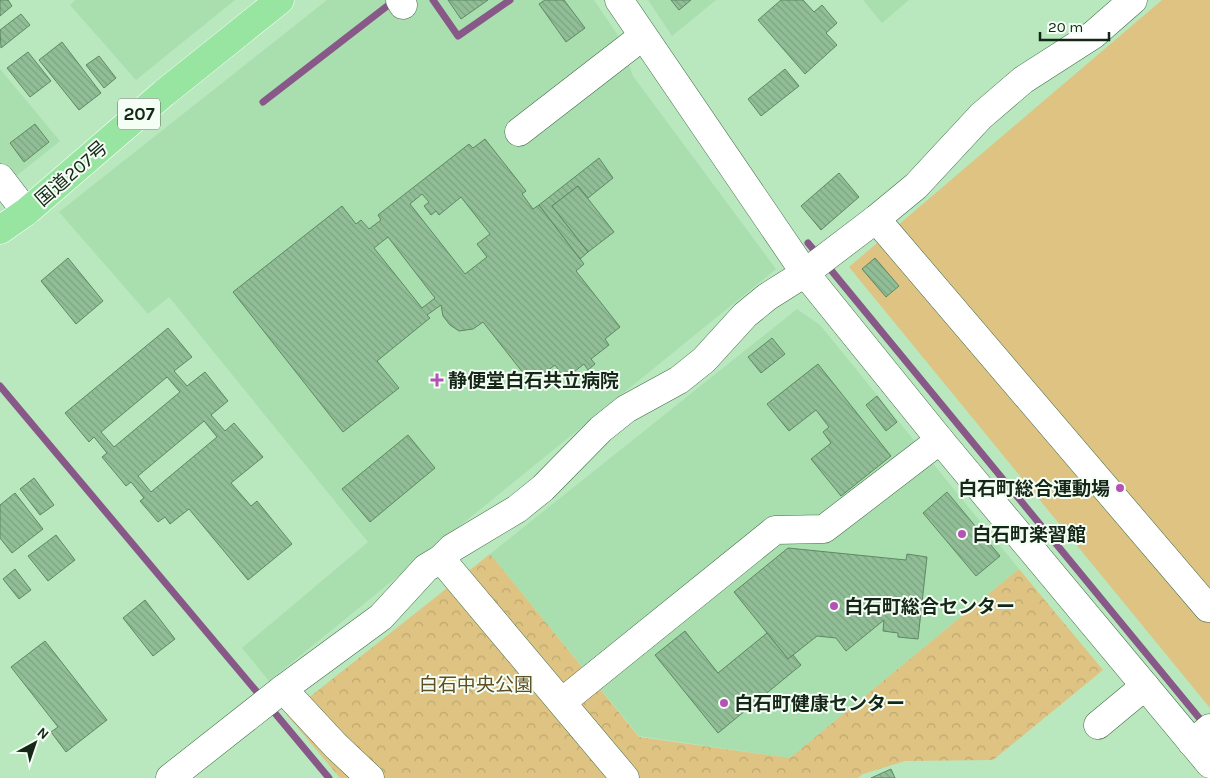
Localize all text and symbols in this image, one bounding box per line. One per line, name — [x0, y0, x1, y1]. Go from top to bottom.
scale bar — [1040, 10, 1109, 42]
text: 20 m — [1048, 18, 1083, 36]
road number: 207 — [118, 98, 160, 130]
street label: 国道207号 — [31, 137, 112, 211]
place label: 静便堂白石共立病院 — [448, 370, 619, 392]
marker: 静便堂白石共立病院 — [430, 373, 444, 387]
place label: 白石町総合運動場 — [958, 478, 1110, 500]
marker: 白石町総合運動場 — [1114, 482, 1126, 494]
place label: 白石町楽習館 — [972, 524, 1086, 546]
marker: 白石町楽習館 — [956, 528, 968, 540]
place label: 白石町総合センター — [844, 596, 1015, 618]
marker: 白石町総合センター — [828, 600, 840, 612]
park label: 白石中央公園 — [419, 674, 533, 696]
place label: 白石町健康センター — [734, 693, 905, 715]
marker: 白石町健康センター — [718, 697, 730, 709]
north arrow — [10, 718, 60, 768]
text: N — [34, 724, 52, 743]

